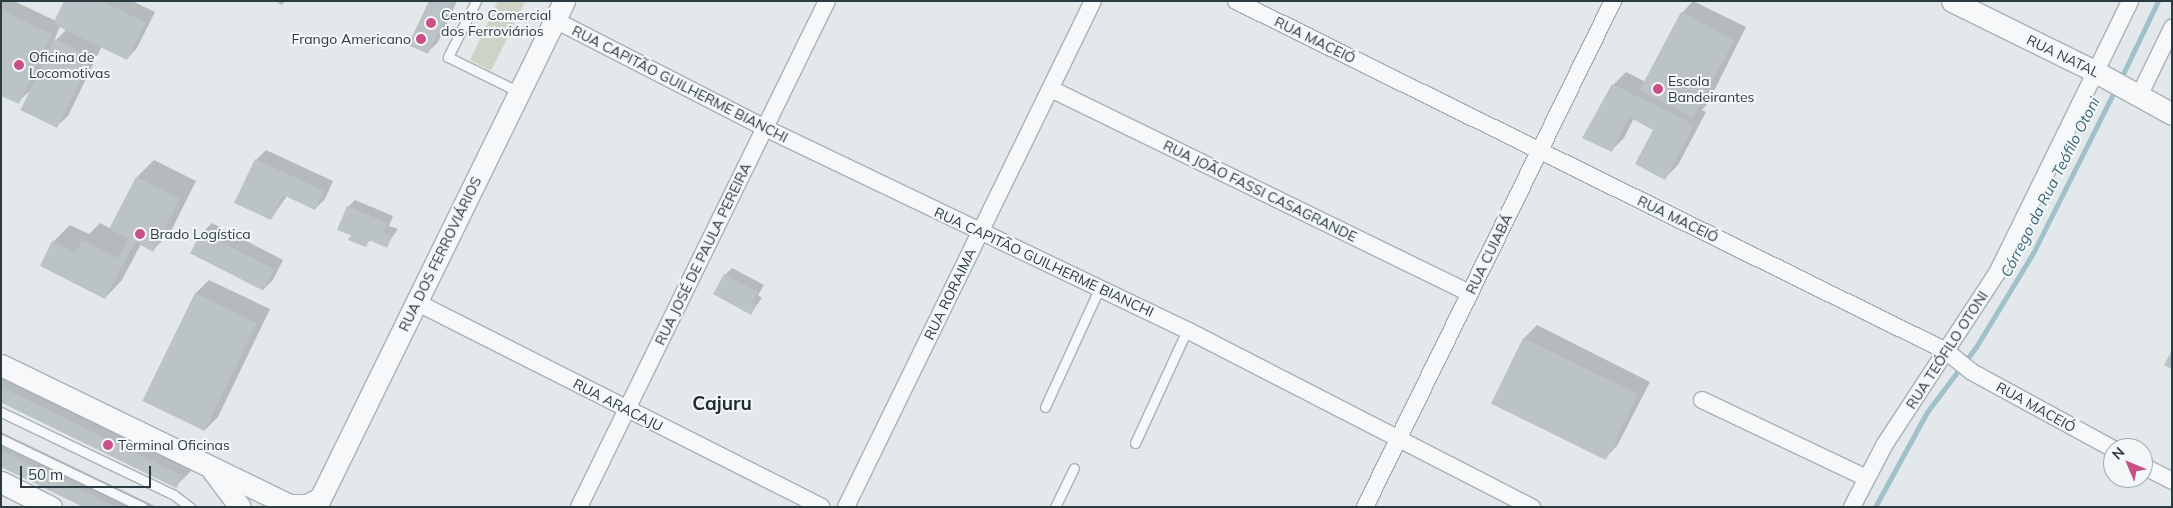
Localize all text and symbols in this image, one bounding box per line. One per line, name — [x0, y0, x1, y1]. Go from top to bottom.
place label: Centro Comercial dos Ferroviários — [441, 7, 551, 40]
street label: RUA MACEIÓ — [1272, 13, 1358, 67]
marker: Centro Comercial dos Ferroviários — [425, 17, 437, 29]
street label: RUA CAPITÃO GUILHERME BIANCHI — [569, 22, 791, 146]
place label: Frango Americano — [291, 31, 411, 47]
street label: RUA NATAL — [2024, 31, 2102, 81]
marker: Frango Americano — [415, 33, 427, 45]
place label: Oficina de Locomotivas — [29, 49, 110, 82]
marker: Oficina de Locomotivas — [13, 59, 25, 71]
place label: Escola Bandeirantes — [1668, 73, 1754, 105]
marker: Escola Bandeirantes — [1652, 83, 1664, 95]
water label: Córrego da Rua Teófilo Otoni — [1997, 94, 2103, 280]
street label: RUA JOÃO FASSI CASAGRANDE — [1161, 137, 1359, 245]
street label: RUA JOSÉ DE PAULA PEREIRA — [651, 160, 755, 348]
street label: RUA DOS FERROVIÁRIOS — [395, 174, 485, 334]
street label: RUA MACEIÓ — [1635, 192, 1721, 246]
street label: RUA CAPITÃO GUILHERME BIANCHI — [932, 204, 1156, 320]
street label: RUA CUIABÁ — [1462, 211, 1516, 297]
place label: Brado Logística — [150, 226, 251, 242]
marker: Brado Logística — [134, 228, 146, 240]
street label: RUA RORAIMA — [921, 245, 979, 343]
street label: RUA TEÓFILO OTONI — [1903, 288, 1991, 412]
street label: RUA ARACAJU — [570, 375, 666, 435]
street label: RUA MACEIÓ — [1993, 378, 2079, 436]
district label: Cajuru — [692, 393, 752, 415]
place label: Terminal Oficinas — [118, 437, 230, 453]
north arrow — [2103, 438, 2153, 488]
marker: Terminal Oficinas — [102, 439, 114, 451]
text: N — [2108, 443, 2128, 463]
scale bar — [22, 456, 154, 488]
text: 50 m — [28, 465, 63, 484]

